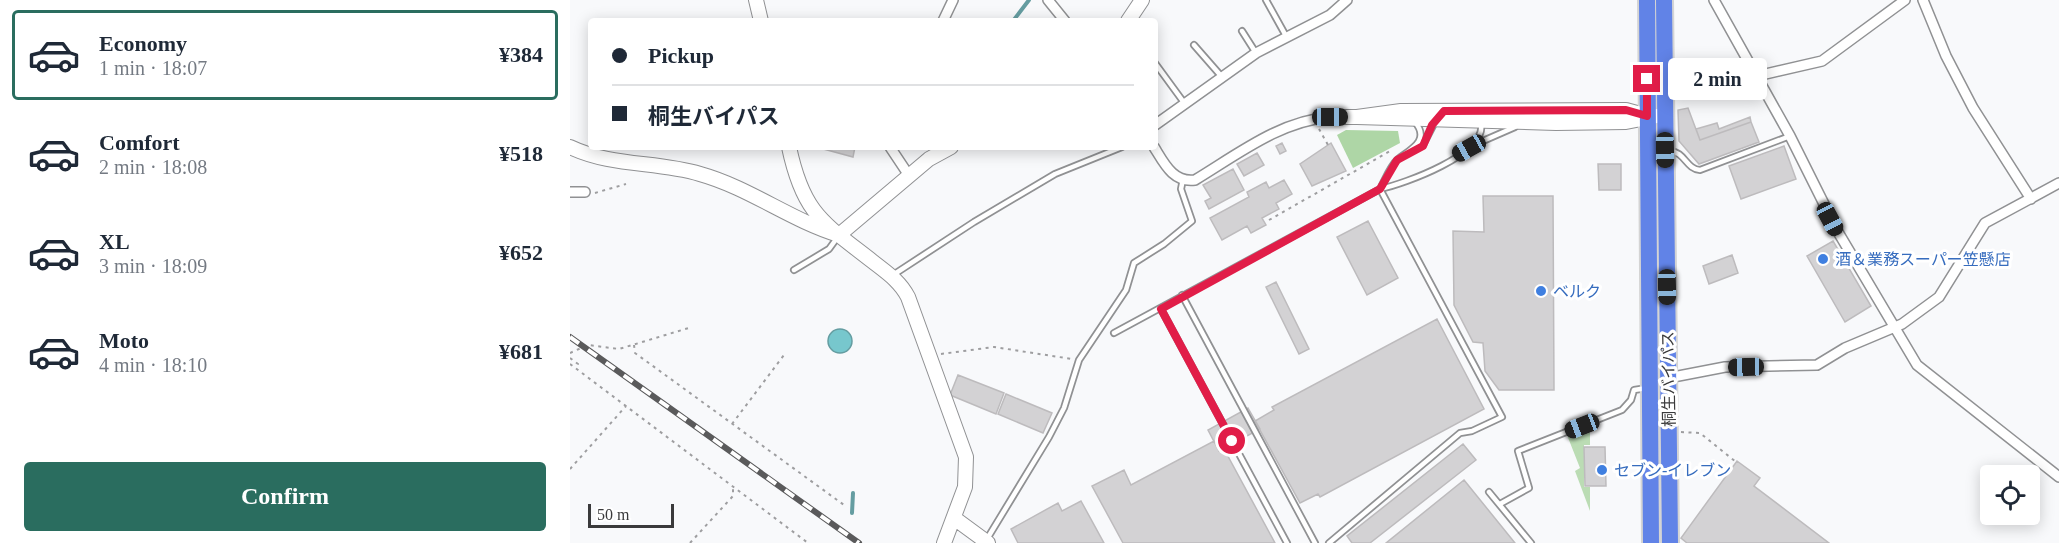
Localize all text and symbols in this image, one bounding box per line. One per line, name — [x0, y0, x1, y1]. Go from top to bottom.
icon: car — [27, 28, 81, 82]
text: Economy — [99, 31, 187, 56]
text: ¥384 — [499, 42, 543, 67]
text: Pickup — [648, 43, 714, 68]
text: 1 min · 18:07 — [99, 57, 207, 79]
callout: 2 min — [1668, 58, 1767, 100]
route end — [1633, 65, 1660, 92]
text: 2 min — [1693, 68, 1742, 90]
text: 桐生バイパス — [648, 104, 780, 129]
car — [1312, 108, 1348, 126]
icon: car — [27, 127, 81, 181]
text: Comfort — [99, 130, 180, 155]
car — [1449, 131, 1489, 165]
car — [1656, 132, 1674, 168]
text: ¥518 — [499, 141, 543, 166]
text: 2 min · 18:08 — [99, 156, 207, 178]
car — [1814, 199, 1846, 239]
icon: car — [27, 226, 81, 280]
text: XL — [99, 229, 130, 254]
text: ¥652 — [499, 240, 543, 265]
place label: 酒＆業務スーパー笠懸店 — [1835, 251, 2011, 268]
marker: 酒＆業務スーパー笠懸店 — [1816, 252, 1830, 266]
text: 3 min · 18:09 — [99, 255, 207, 277]
car — [1658, 269, 1676, 305]
place label: ベルク — [1553, 283, 1601, 300]
marker: ベルク — [1534, 284, 1548, 298]
icon: car — [27, 325, 81, 379]
text: Moto — [99, 328, 149, 353]
street label: 桐生バイパス — [1659, 331, 1678, 427]
text: ¥681 — [499, 339, 543, 364]
text: 4 min · 18:10 — [99, 354, 207, 376]
car — [1728, 358, 1764, 376]
car — [1562, 411, 1602, 441]
route start — [1218, 427, 1245, 454]
button: Confirm — [24, 462, 546, 531]
place label: セブン-イレブン — [1614, 462, 1731, 479]
marker: セブン-イレブン — [1595, 463, 1609, 477]
map controls — [1980, 465, 2040, 525]
button: locate — [1980, 465, 2040, 525]
scale bar — [588, 501, 674, 528]
text: 50 m — [597, 506, 629, 523]

